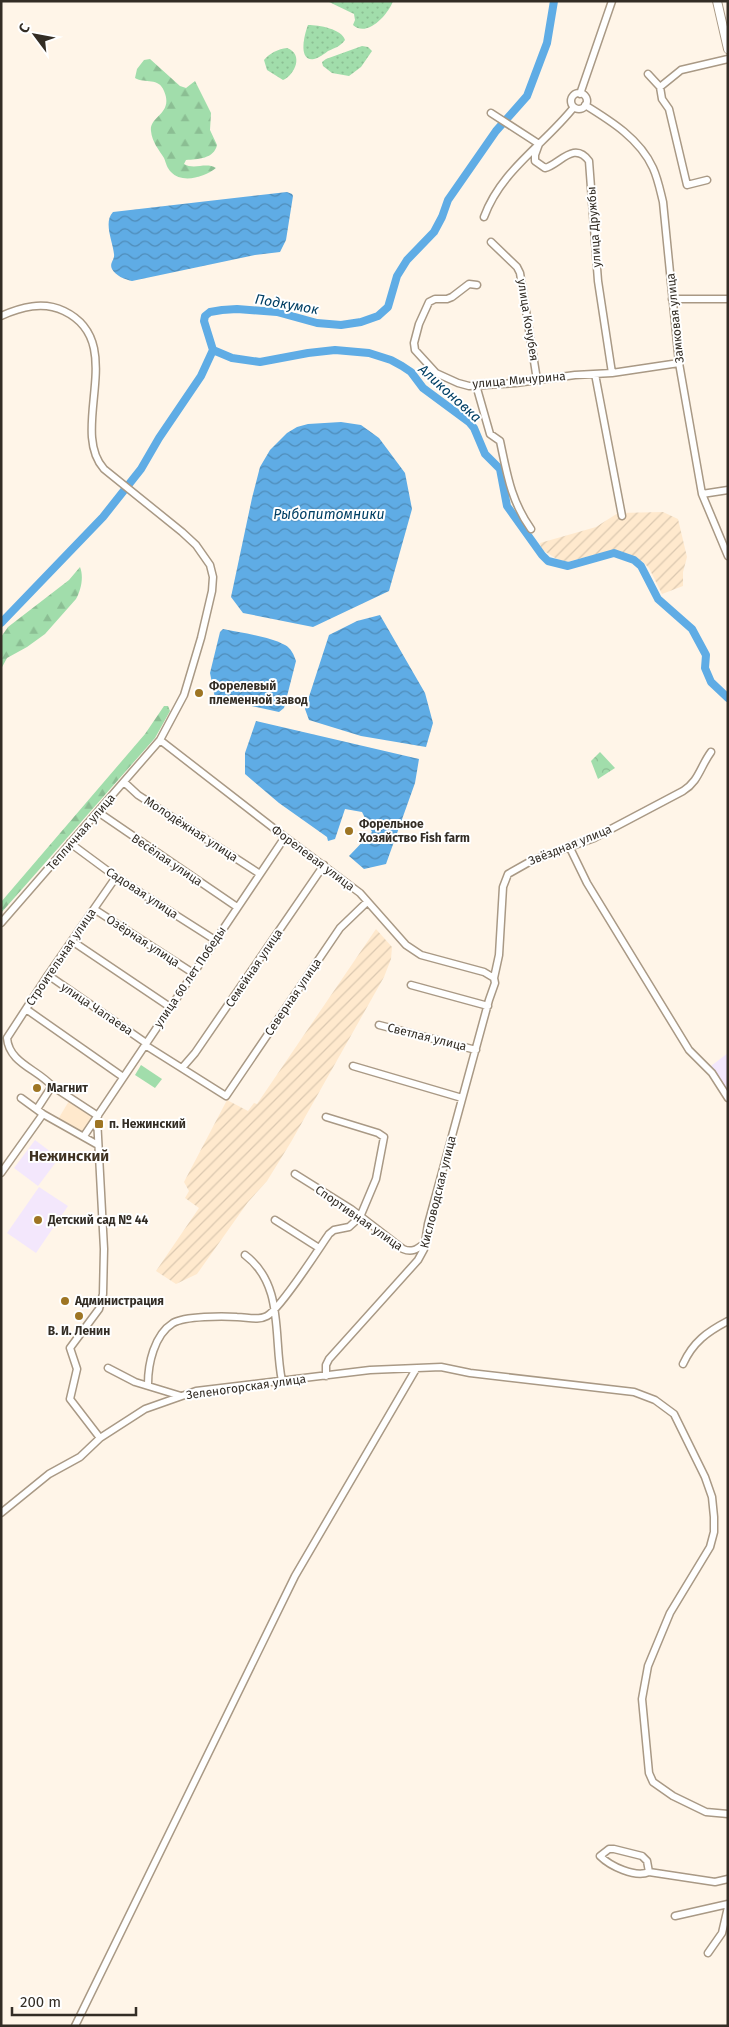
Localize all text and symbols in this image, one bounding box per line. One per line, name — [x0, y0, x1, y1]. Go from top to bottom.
north arrow — [10, 10, 60, 60]
text: С — [15, 20, 34, 36]
street label: улица Дружбы — [584, 186, 604, 268]
street label: Замковая улица — [663, 272, 687, 364]
street label: улица Кочубея — [515, 278, 541, 362]
water label: Подкумок — [254, 291, 321, 319]
water label: Аликоновка — [414, 360, 485, 426]
street label: улица Мичурина — [472, 369, 566, 391]
water label: Рыбопитомники — [273, 506, 385, 523]
place label: Форелевый племенной завод — [209, 679, 308, 707]
marker: Форелевый племенной завод — [193, 687, 205, 699]
street label: Тепличная улица — [44, 791, 118, 873]
street label: Молодёжная улица — [142, 794, 240, 864]
place label: Форельное Хозяйство Fish farm — [358, 817, 470, 845]
street label: Форелевая улица — [269, 822, 357, 894]
street label: Звёздная улица — [526, 822, 614, 868]
marker: Форельное Хозяйство Fish farm — [343, 825, 355, 837]
street label: Весёлая улица — [129, 831, 205, 889]
street label: Садовая улица — [103, 864, 181, 922]
street label: Строительная улица — [23, 906, 99, 1008]
street label: Озёрная улица — [104, 912, 182, 970]
street label: улица 60 лет Победы — [151, 924, 229, 1030]
street label: Семейная улица — [223, 926, 285, 1010]
street label: Северная улица — [262, 956, 324, 1038]
street label: улица Чапаева — [58, 980, 136, 1038]
street label: Светлая улица — [386, 1020, 468, 1054]
place label: Магнит — [47, 1081, 88, 1095]
marker: Магнит — [31, 1082, 43, 1094]
place label: п. Нежинский — [109, 1117, 186, 1131]
marker: п. Нежинский — [93, 1118, 105, 1130]
street label: Кисловодская улица — [417, 1134, 459, 1250]
district label: Нежинский — [29, 1147, 109, 1165]
street label: Спортивная улица — [313, 1183, 405, 1253]
place label: Детский сад № 44 — [47, 1213, 149, 1227]
marker: Детский сад № 44 — [32, 1214, 44, 1226]
place label: Администрация — [74, 1294, 164, 1308]
marker: Администрация — [59, 1295, 71, 1307]
marker: В. И. Ленин — [73, 1310, 85, 1322]
place label: В. И. Ленин — [48, 1324, 110, 1338]
street label: Зеленогорская улица — [185, 1372, 307, 1402]
scale bar — [12, 1984, 136, 2016]
text: 200 m — [20, 1993, 61, 2011]

